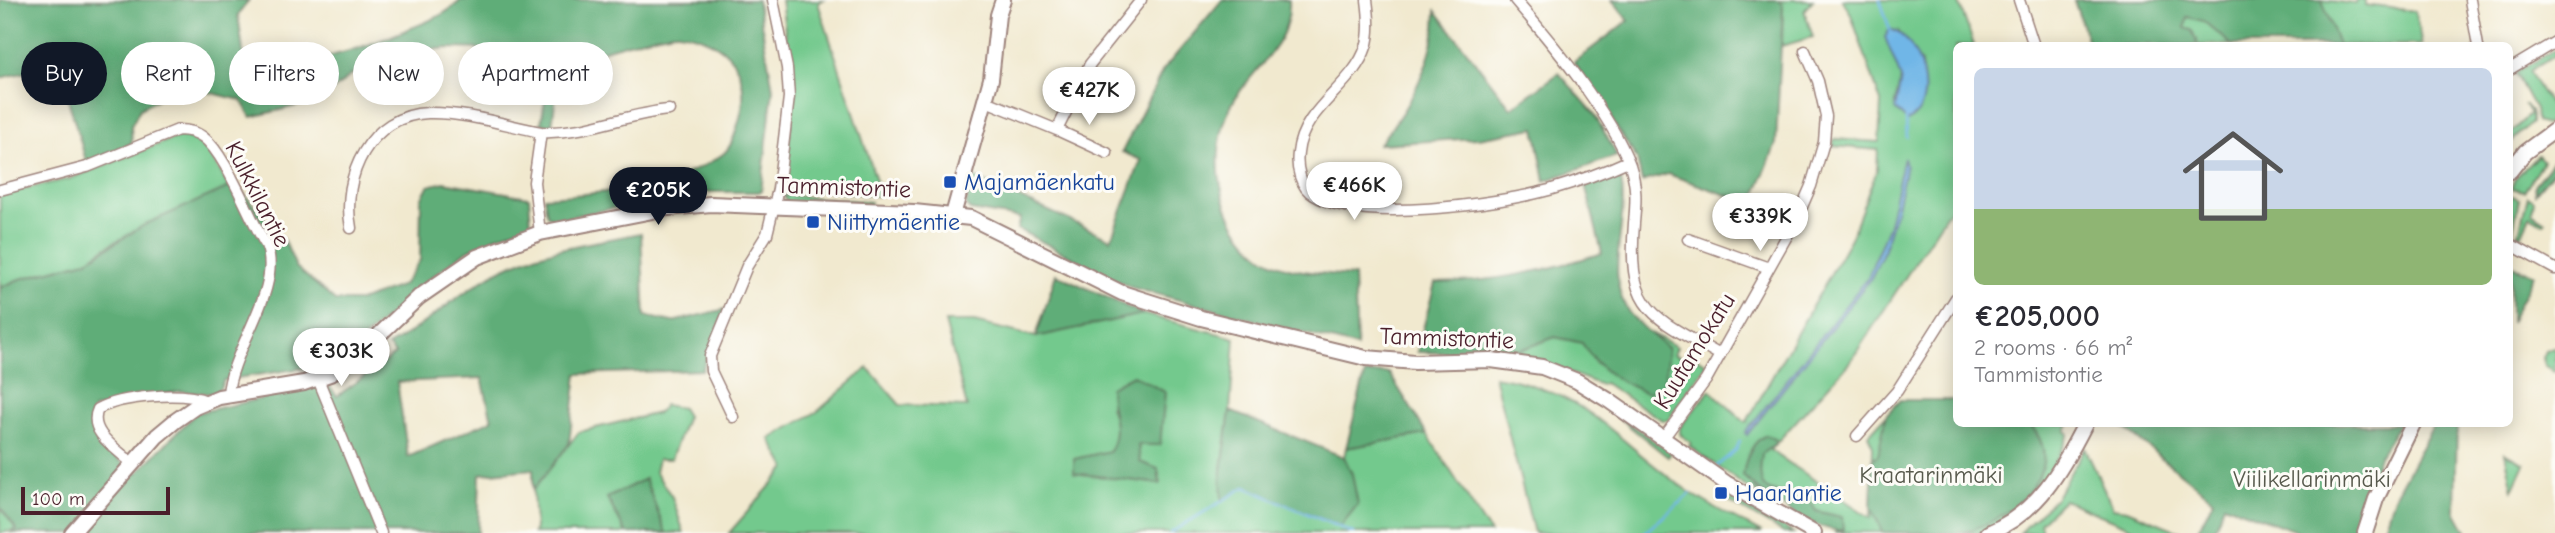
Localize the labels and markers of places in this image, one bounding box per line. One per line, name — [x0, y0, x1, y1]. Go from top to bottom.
pin: €427K — [1040, 68, 1138, 127]
pin: €466K — [1305, 162, 1403, 222]
pin: €205K — [609, 168, 707, 227]
place label: Majamäenkatu — [964, 168, 1115, 196]
marker: Majamäenkatu — [942, 174, 958, 190]
pin: €339K — [1711, 194, 1809, 253]
place label: Niittymäentie — [827, 208, 960, 236]
marker: Niittymäentie — [805, 214, 821, 230]
pin: €303K — [292, 328, 390, 388]
place label: Haarlantie — [1735, 479, 1842, 507]
marker: Haarlantie — [1713, 485, 1729, 501]

